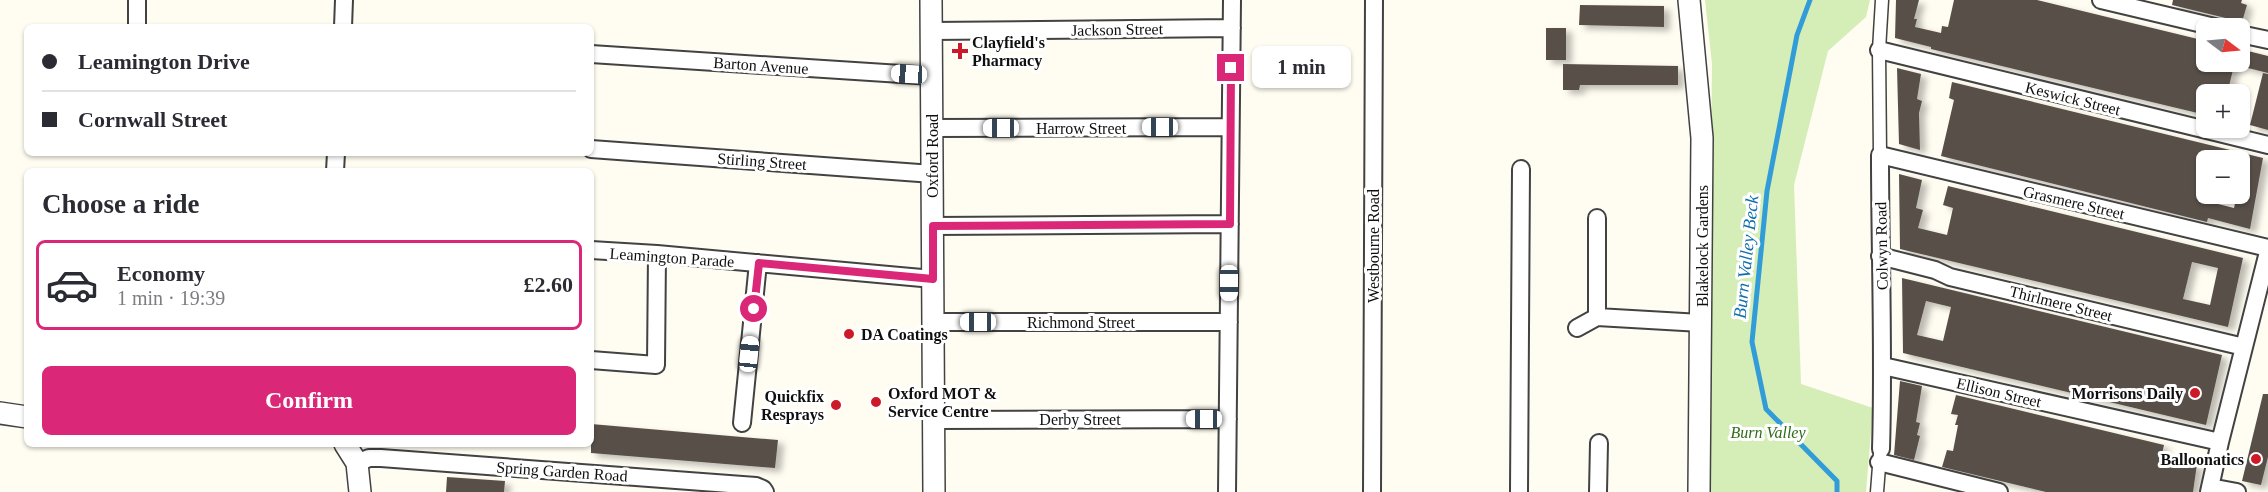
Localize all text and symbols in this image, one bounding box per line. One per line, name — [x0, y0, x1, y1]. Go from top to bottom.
north arrow — [2196, 18, 2250, 72]
map controls — [2196, 18, 2250, 204]
street label: Jackson Street — [1071, 20, 1164, 39]
place label: Clayfield's Pharmacy — [972, 34, 1045, 70]
marker: Clayfield's Pharmacy — [953, 44, 967, 58]
callout: 1 min — [1252, 47, 1351, 89]
text: Leamington Drive — [78, 49, 250, 74]
street label: Barton Avenue — [713, 54, 809, 77]
route end — [1217, 54, 1244, 81]
text: 1 min — [1277, 56, 1326, 78]
car — [891, 64, 927, 84]
street label: Keswick Street — [2024, 78, 2123, 119]
button: + — [2196, 84, 2250, 138]
text: Cornwall Street — [78, 107, 227, 132]
street label: Oxford Road — [924, 114, 941, 198]
car — [1142, 118, 1178, 136]
car — [983, 119, 1019, 137]
street label: Harrow Street — [1036, 120, 1127, 137]
street label: Stirling Street — [717, 150, 808, 174]
button: − — [2196, 150, 2250, 204]
street label: Grasmere Street — [2022, 183, 2127, 223]
street label: Blakelock Gardens — [1694, 185, 1711, 307]
text: Choose a ride — [42, 189, 200, 219]
street label: Westbourne Road — [1365, 189, 1382, 303]
water label: Burn Valley Beck — [1730, 193, 1763, 320]
street label: Colwyn Road — [1872, 202, 1892, 290]
street label: Leamington Parade — [609, 245, 735, 271]
icon: car — [45, 258, 99, 312]
text: Economy — [117, 261, 205, 286]
car — [1220, 265, 1238, 301]
text: £2.60 — [524, 272, 573, 297]
street label: Thirlmere Street — [2008, 283, 2115, 325]
text: 1 min · 19:39 — [117, 287, 225, 309]
route start — [740, 295, 767, 322]
car — [960, 313, 996, 331]
street label: Richmond Street — [1027, 314, 1136, 331]
place label: DA Coatings — [861, 326, 948, 344]
marker: DA Coatings — [842, 327, 856, 341]
car — [738, 335, 760, 373]
button: Confirm — [42, 366, 576, 435]
street label: Ellison Street — [1955, 374, 2044, 411]
place label: Oxford MOT & Service Centre — [888, 385, 997, 420]
place label: Morrisons Daily — [2071, 385, 2183, 403]
marker: Morrisons Daily — [2188, 386, 2202, 400]
place label: Quickfix Resprays — [761, 388, 824, 424]
marker: Oxford MOT & Service Centre — [869, 395, 883, 409]
marker: Quickfix Resprays — [829, 398, 843, 412]
car — [1186, 410, 1222, 428]
street label: Derby Street — [1039, 411, 1121, 429]
park label: Burn Valley — [1730, 424, 1806, 442]
place label: Balloonatics — [2160, 451, 2244, 468]
marker: Balloonatics — [2249, 452, 2263, 466]
street label: Spring Garden Road — [496, 458, 628, 486]

